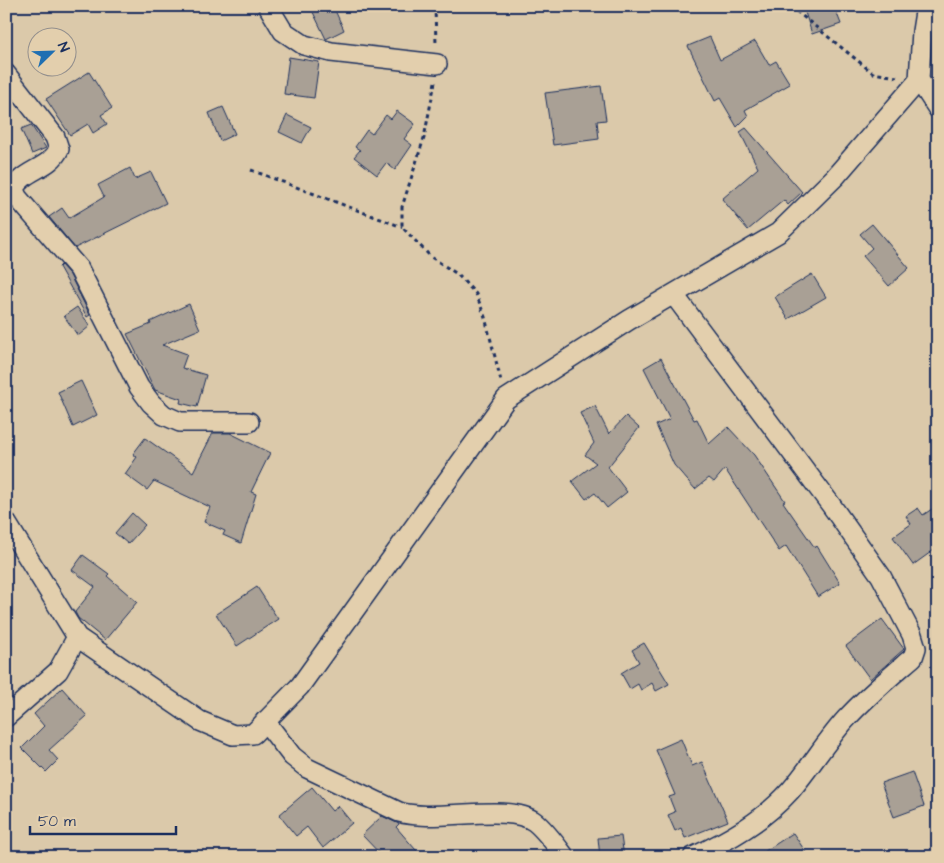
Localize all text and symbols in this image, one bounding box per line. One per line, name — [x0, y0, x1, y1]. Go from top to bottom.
north arrow — [28, 28, 78, 78]
text: N — [52, 39, 74, 55]
scale bar — [30, 803, 176, 835]
text: 50 m — [38, 811, 76, 832]

